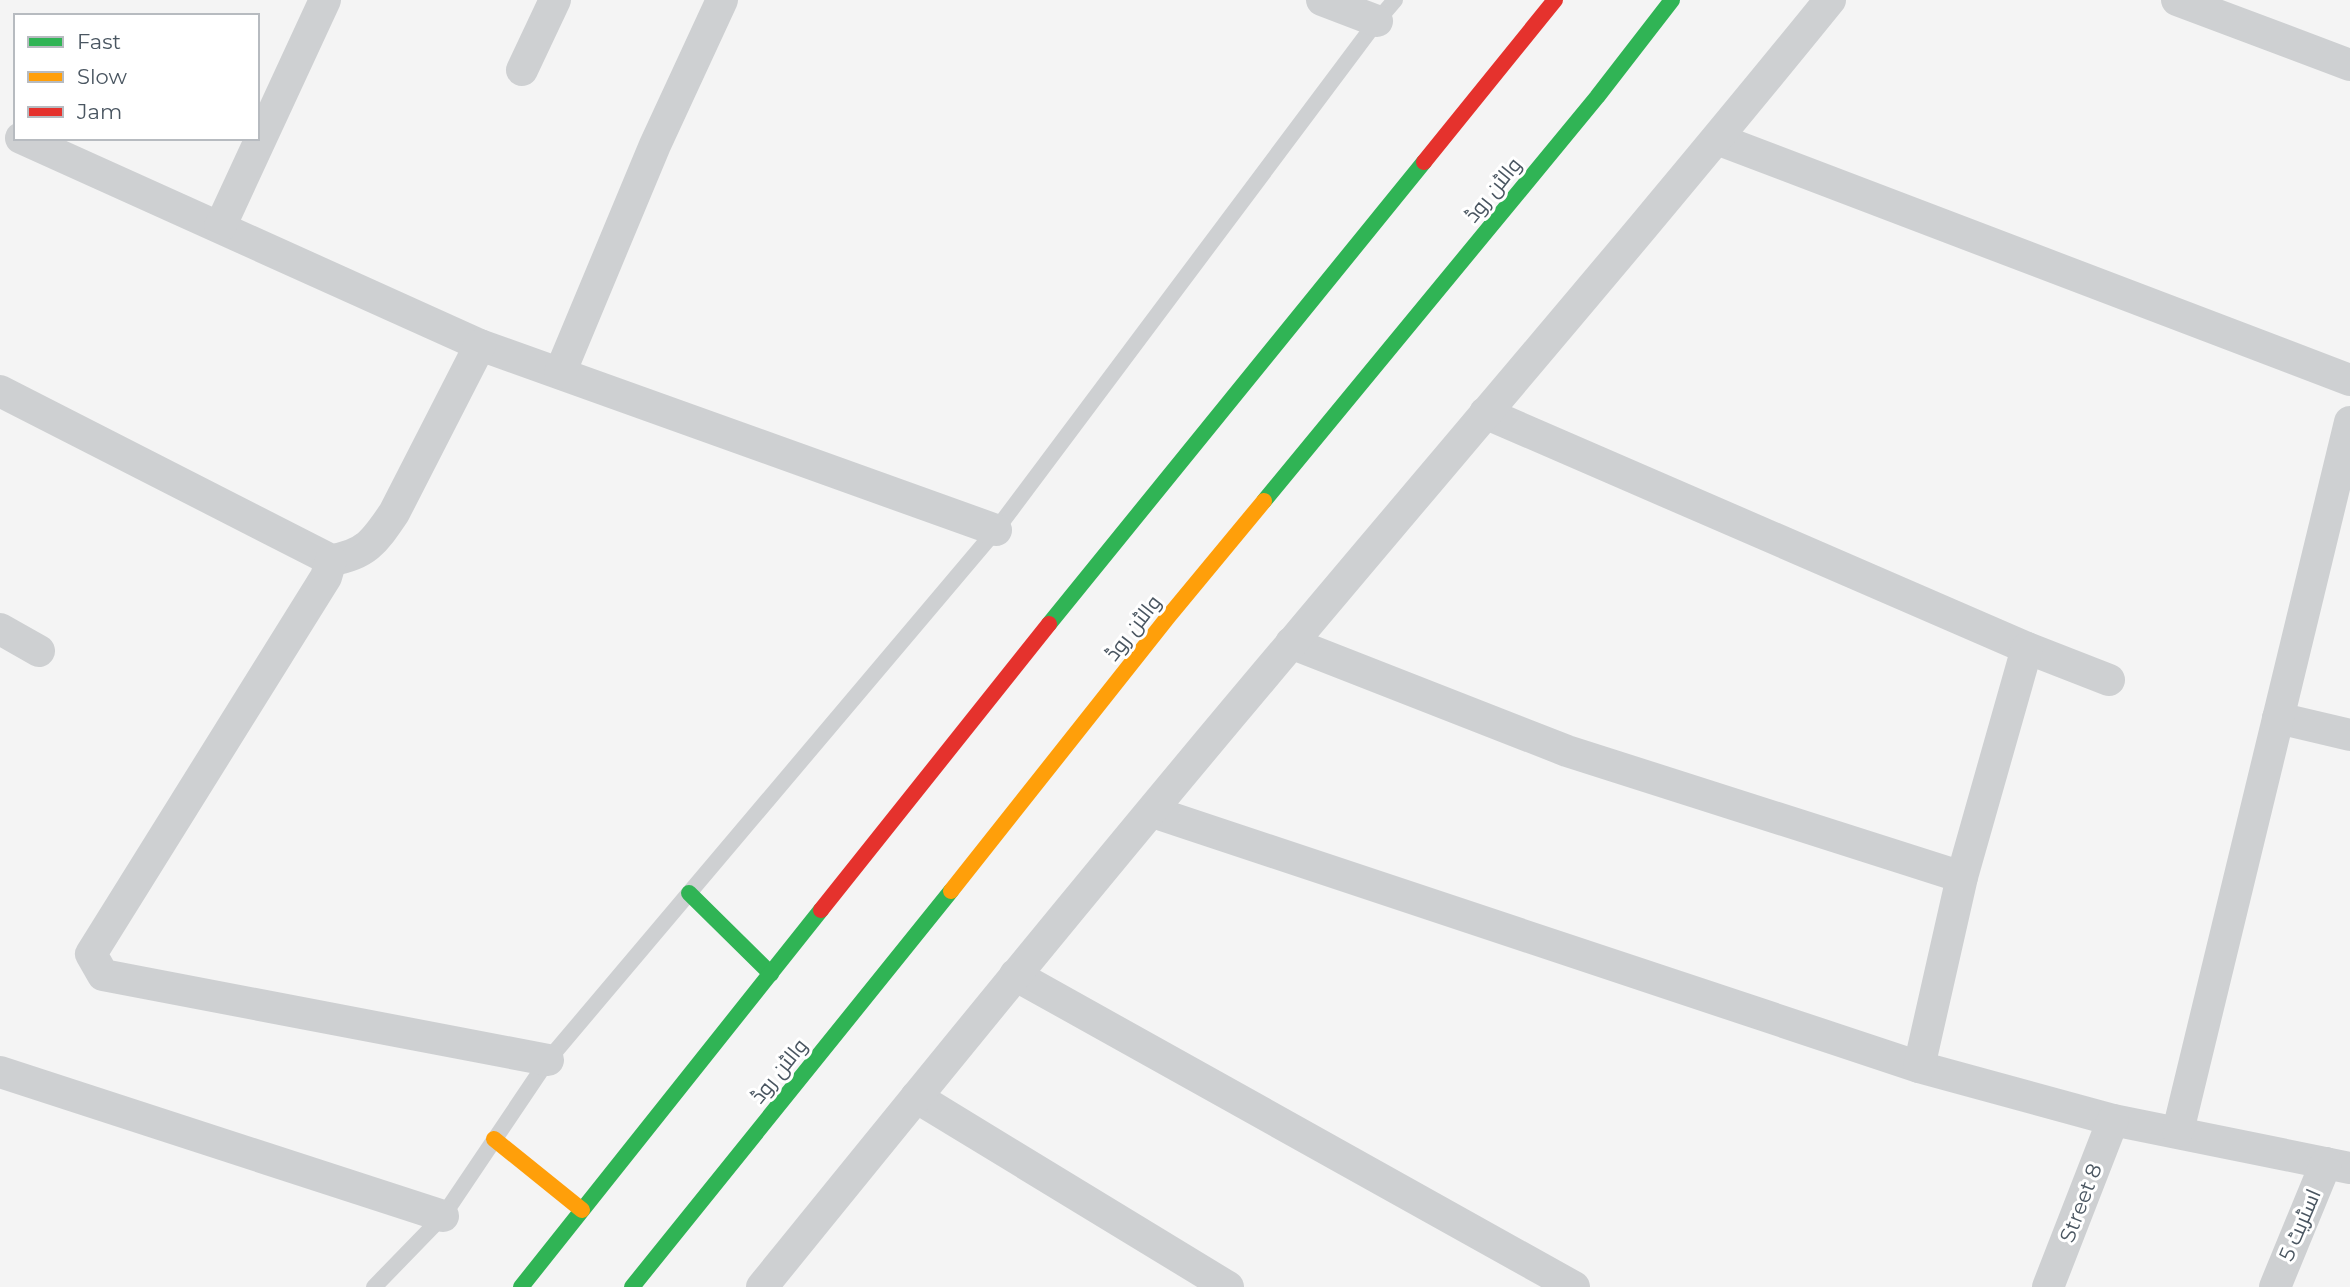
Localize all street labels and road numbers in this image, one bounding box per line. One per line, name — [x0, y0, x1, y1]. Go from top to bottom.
street label: والٹن روڈ — [1459, 152, 1527, 228]
street label: والٹن روڈ — [1099, 590, 1167, 666]
street label: والٹن روڈ — [745, 1033, 813, 1109]
street label: Street 8 — [2054, 1160, 2107, 1246]
street label: اسٹریٹ 5 — [2273, 1185, 2326, 1265]

